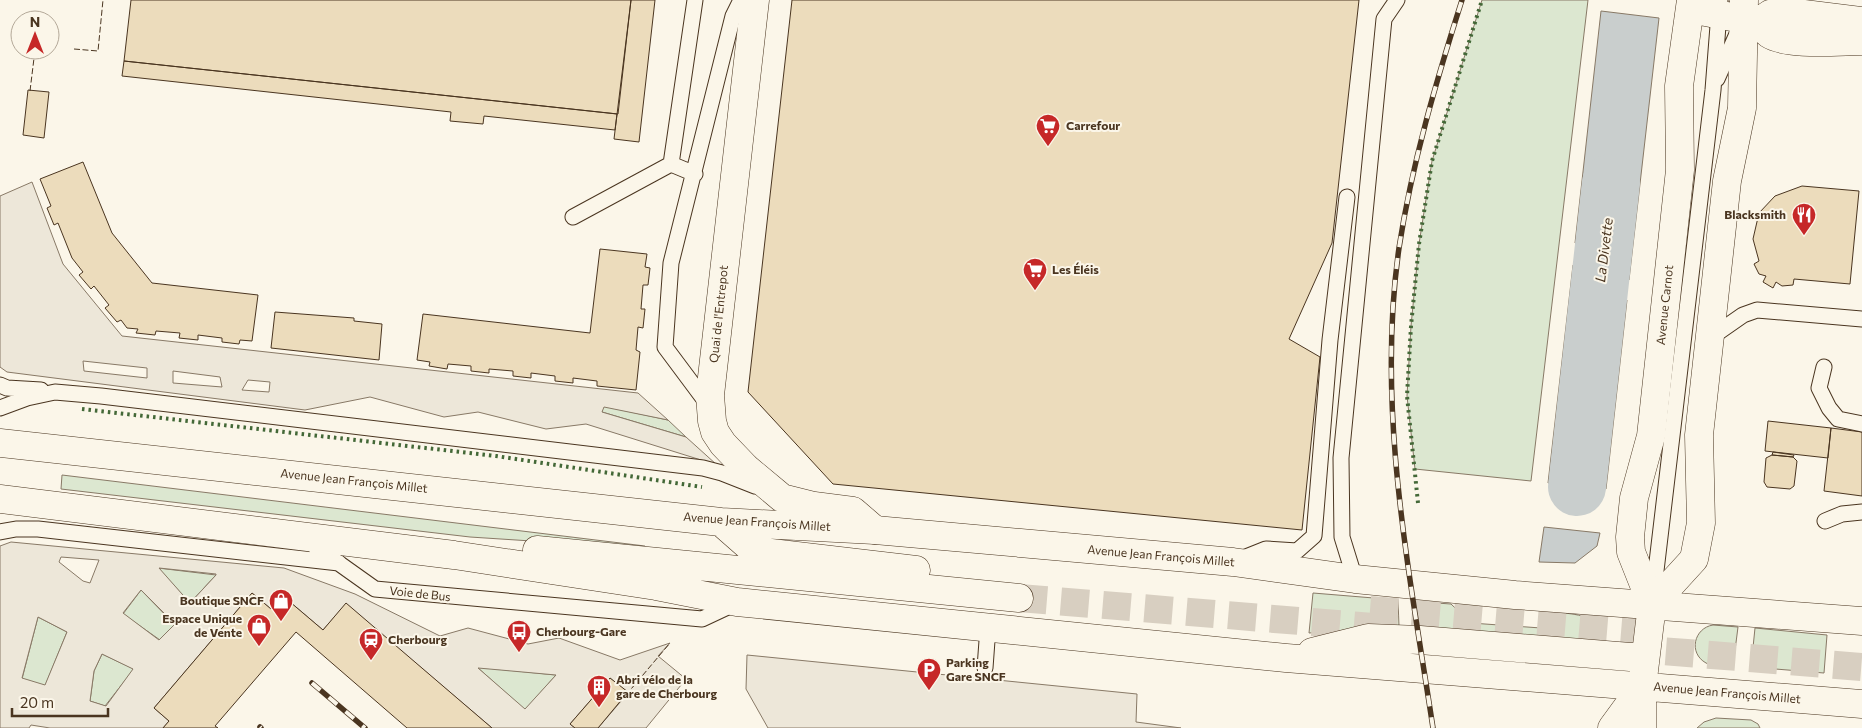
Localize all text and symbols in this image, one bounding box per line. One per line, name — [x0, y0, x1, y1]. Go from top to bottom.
north arrow — [10, 10, 60, 60]
text: N — [30, 13, 40, 30]
supermarket icon: Carrefour — [1035, 113, 1061, 147]
place label: Carrefour — [1066, 118, 1120, 132]
restaurant icon: Blacksmith — [1791, 202, 1817, 236]
place label: Blacksmith — [1724, 207, 1786, 221]
water label: La Divette — [1591, 216, 1616, 283]
supermarket icon: Les Éléis — [1022, 257, 1048, 291]
place label: Les Éléis — [1052, 262, 1099, 276]
street label: Quai de l'Entrepot — [706, 264, 730, 363]
street label: Avenue Carnot — [1653, 264, 1675, 346]
street label: Avenue Jean François Millet — [280, 465, 428, 496]
street label: Avenue Jean François Millet — [683, 509, 831, 534]
street label: Avenue Jean François Millet — [1087, 542, 1235, 569]
street label: Voie de Bus — [389, 583, 452, 603]
shop icon: Boutique SNCF — [268, 588, 294, 622]
place label: Boutique SNCF — [180, 593, 264, 607]
place label: Espace Unique de Vente — [162, 611, 242, 639]
shop icon: Espace Unique de Vente — [246, 613, 272, 647]
bus stop icon: Cherbourg-Gare — [506, 619, 532, 653]
place label: Cherbourg-Gare — [536, 624, 626, 638]
station icon: Cherbourg — [358, 627, 384, 661]
place label: Cherbourg — [388, 632, 447, 646]
place label: Parking Gare SNCF — [946, 655, 1006, 683]
parking icon: Parking Gare SNCF — [916, 657, 942, 691]
place label: Abri vélo de la gare de Cherbourg — [616, 672, 717, 700]
building icon: Abri vélo de la gare de Cherbourg — [586, 674, 612, 708]
street label: Avenue Jean François Millet — [1653, 679, 1801, 706]
scale bar — [12, 686, 109, 718]
text: 20 m — [20, 693, 54, 711]

